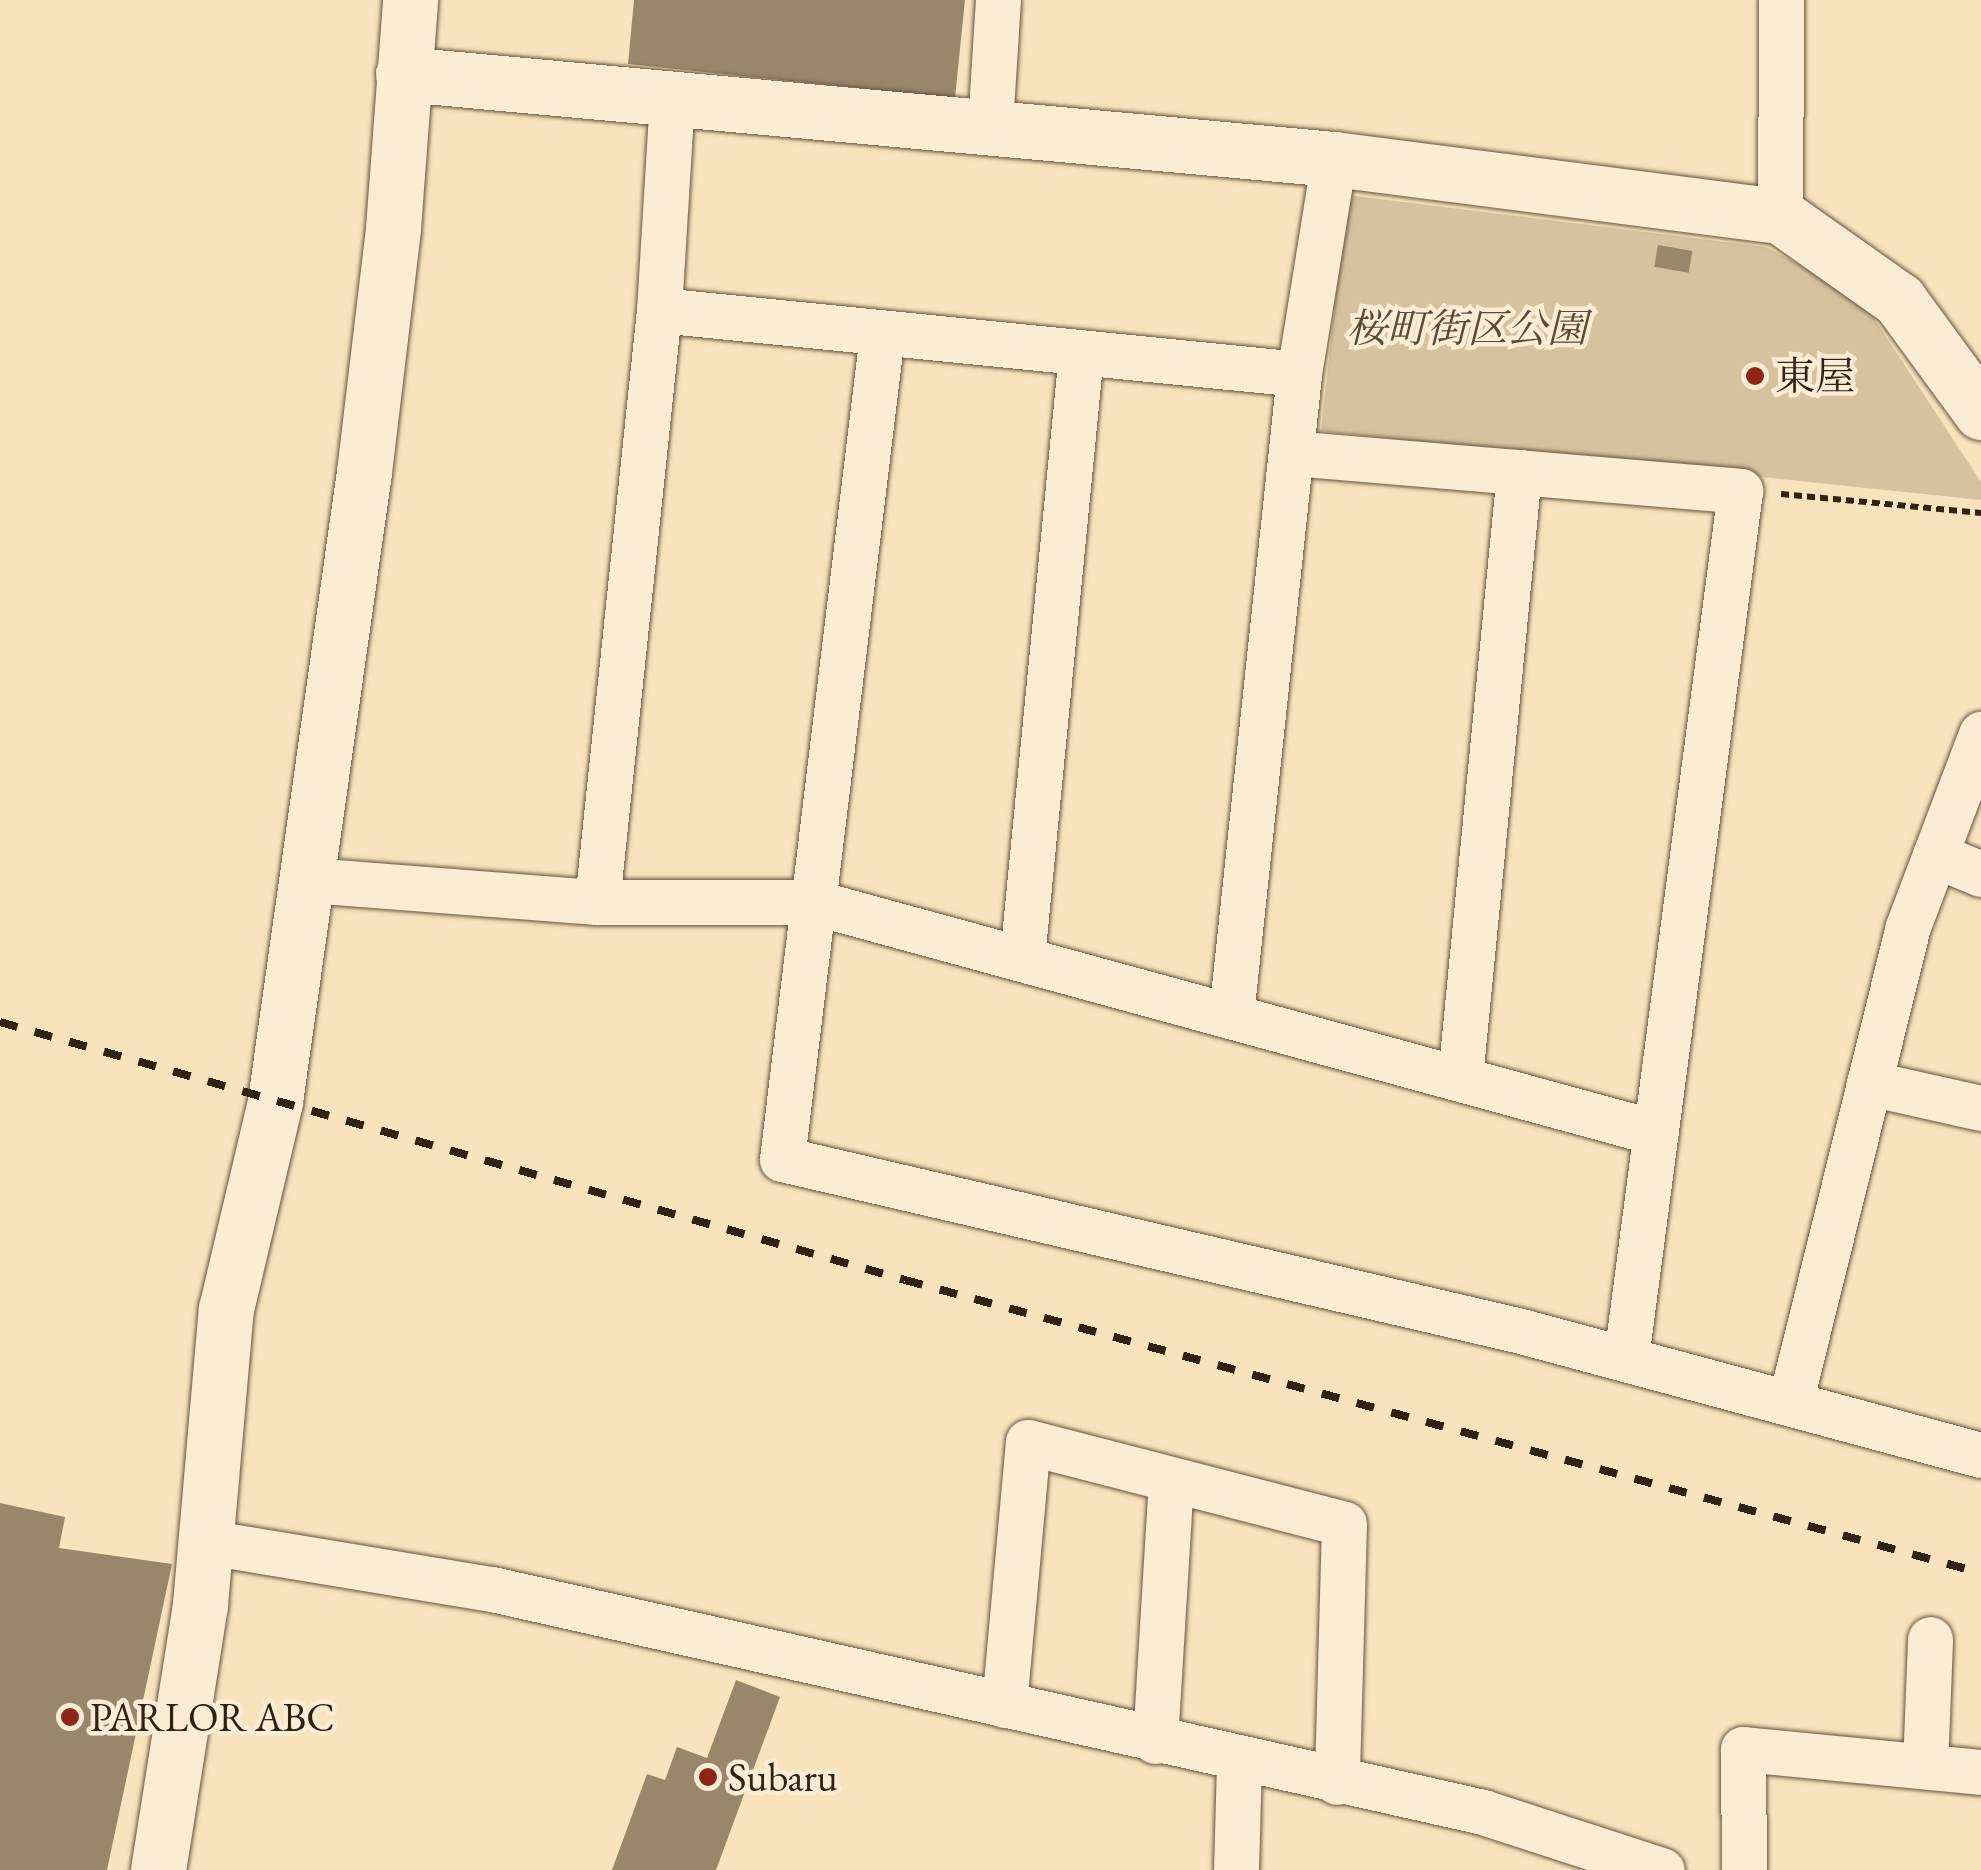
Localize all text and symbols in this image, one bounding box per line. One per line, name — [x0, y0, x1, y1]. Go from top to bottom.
park label: 桜町街区公園 — [1347, 304, 1587, 352]
place label: 東屋 — [1775, 352, 1855, 400]
marker: 東屋 — [1744, 365, 1766, 387]
place label: PARLOR ABC — [90, 1693, 335, 1741]
marker: PARLOR ABC — [59, 1706, 81, 1728]
place label: Subaru — [728, 1753, 838, 1801]
marker: Subaru — [697, 1766, 719, 1788]

